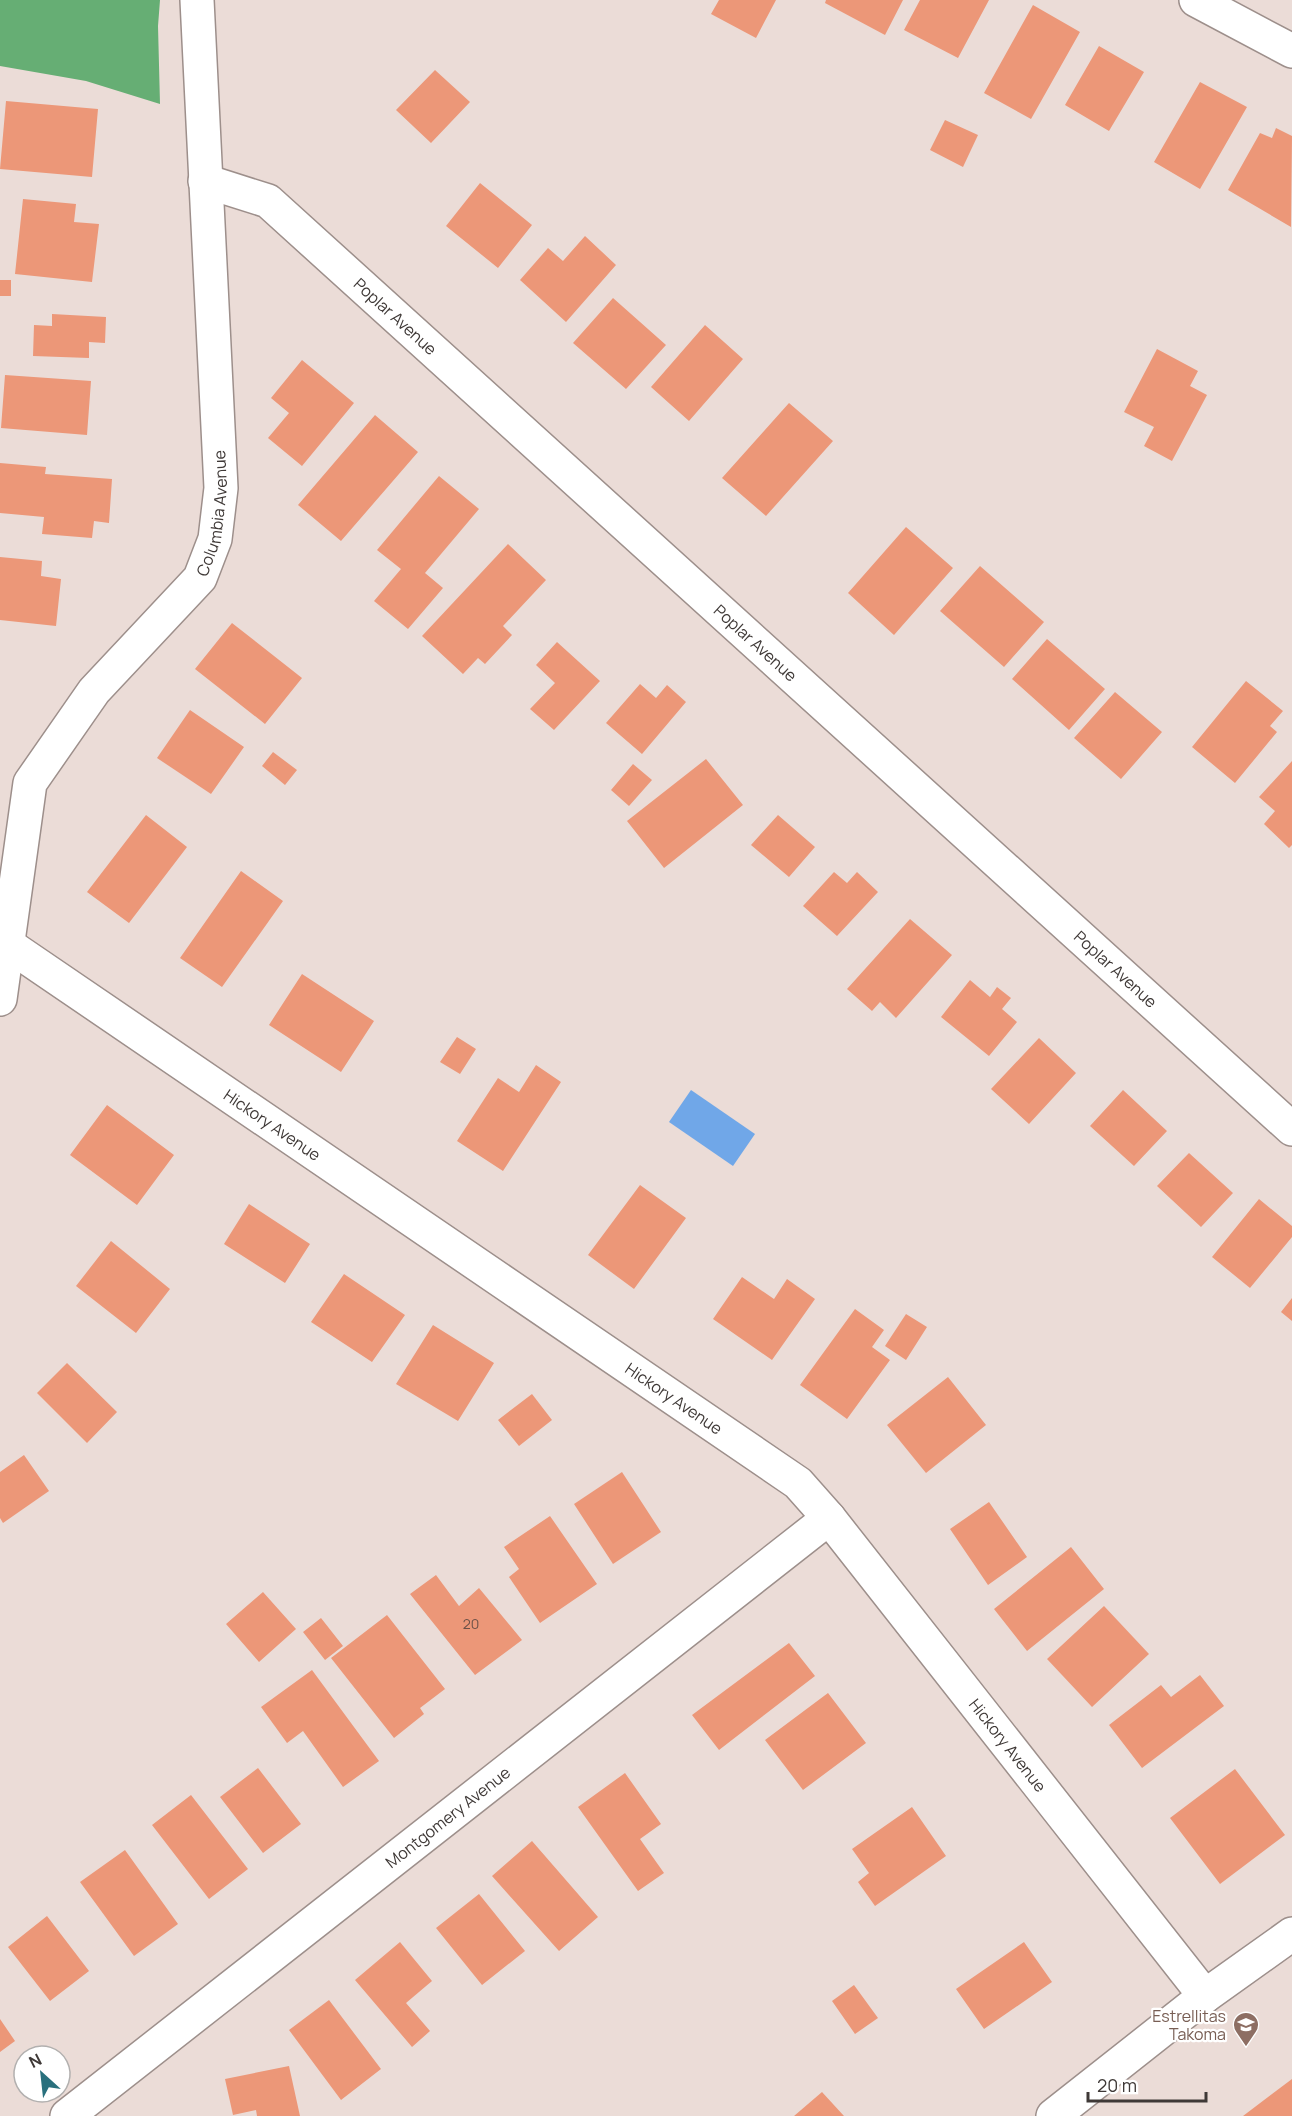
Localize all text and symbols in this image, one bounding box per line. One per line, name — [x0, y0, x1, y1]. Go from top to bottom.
street label: Poplar Avenue — [349, 273, 442, 360]
street label: Columbia Avenue — [191, 450, 232, 579]
street label: Poplar Avenue — [709, 599, 802, 686]
street label: Poplar Avenue — [1069, 926, 1162, 1013]
street label: Hickory Avenue — [219, 1084, 325, 1166]
street label: Hickory Avenue — [621, 1358, 727, 1439]
house number: 20 — [463, 1614, 479, 1633]
street label: Hickory Avenue — [964, 1694, 1051, 1796]
street label: Montgomery Avenue — [381, 1761, 515, 1873]
place label: Estrellitas Takoma — [1152, 2005, 1226, 2045]
school or university icon: Estrellitas Takoma — [1231, 2010, 1261, 2048]
north arrow — [12, 2044, 72, 2104]
text: N — [25, 2048, 45, 2073]
scale bar — [1088, 2065, 1206, 2103]
text: 20 m — [1097, 2073, 1137, 2097]

